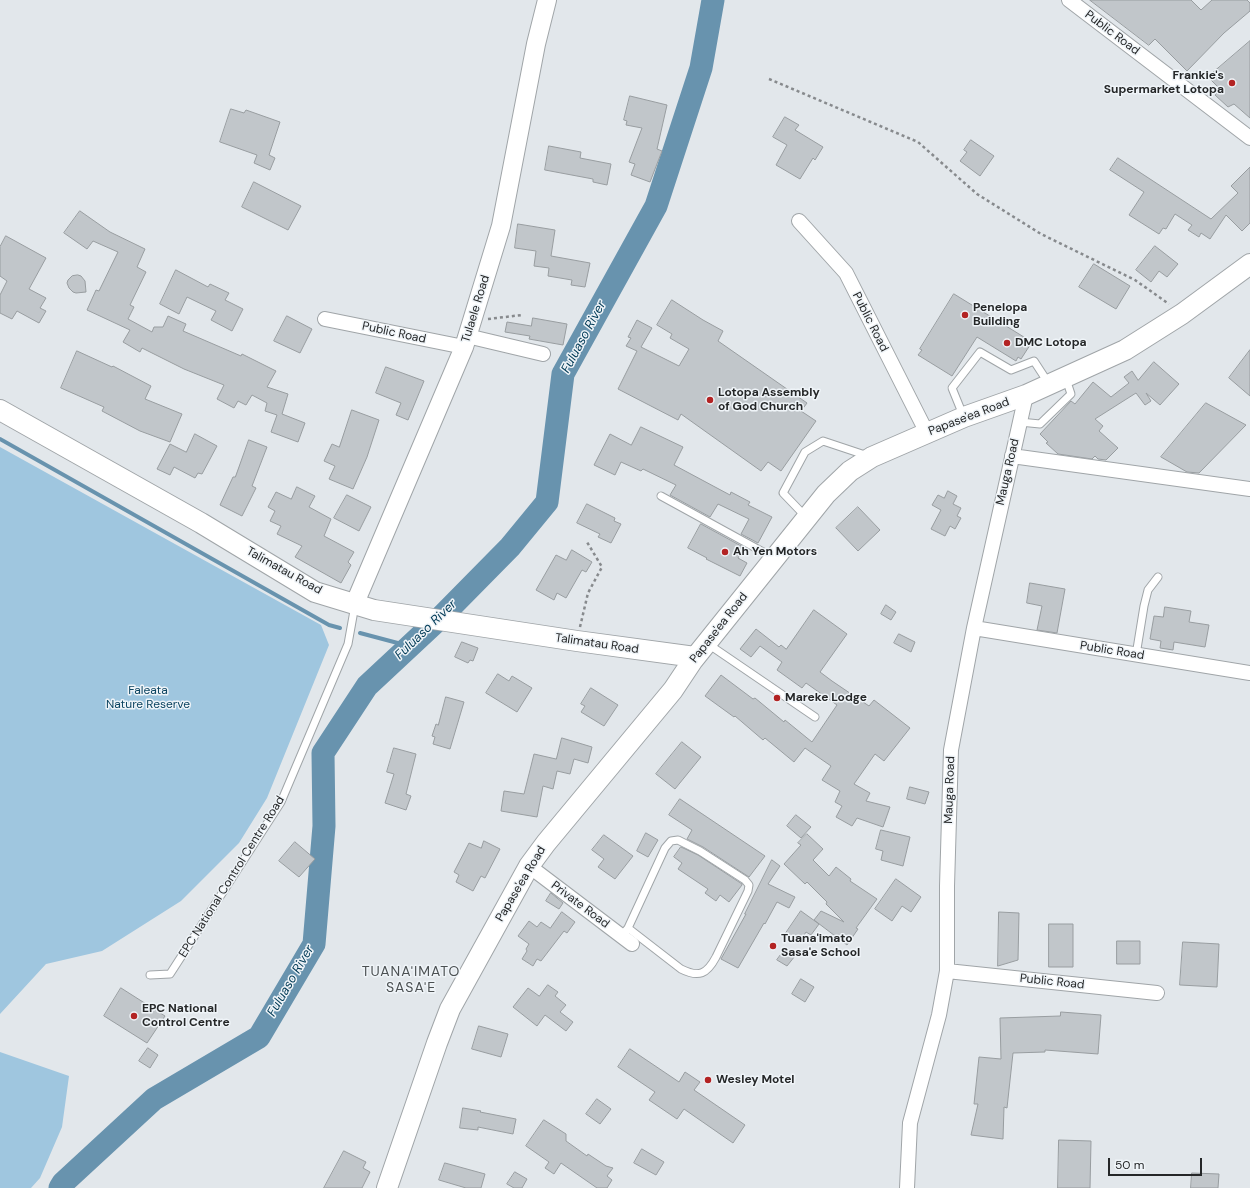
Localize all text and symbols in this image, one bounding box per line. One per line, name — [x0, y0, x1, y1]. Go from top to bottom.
street label: Public Road — [1082, 8, 1142, 58]
place label: Frankie's Supermarket Lotopa — [1104, 69, 1224, 97]
marker: Frankie's Supermarket Lotopa — [1227, 78, 1237, 88]
street label: Tulaele Road — [459, 274, 493, 344]
street label: Public Road — [849, 290, 891, 354]
water label: Fuluaso River — [558, 298, 610, 376]
place label: Penelopa Building — [973, 301, 1027, 329]
marker: Penelopa Building — [960, 310, 970, 320]
street label: Public Road — [361, 319, 427, 347]
place label: DMC Lotopa — [1015, 336, 1087, 350]
marker: DMC Lotopa — [1002, 338, 1012, 348]
place label: Lotopa Assembly of God Church — [718, 386, 820, 414]
marker: Lotopa Assembly of God Church — [705, 395, 715, 405]
street label: Papase'ea Road — [927, 395, 1011, 439]
street label: Mauga Road — [993, 437, 1023, 507]
street label: Talimatau Road — [244, 544, 324, 598]
place label: Ah Yen Motors — [733, 545, 817, 559]
marker: Ah Yen Motors — [720, 547, 730, 557]
street label: Papase'ea Road — [687, 590, 751, 666]
water label: Fuluaso River — [392, 597, 460, 663]
street label: Talimatau Road — [554, 631, 640, 657]
street label: Public Road — [1079, 639, 1145, 663]
park label: Faleata Nature Reserve — [106, 684, 190, 712]
place label: Mareke Lodge — [785, 691, 867, 705]
marker: Mareke Lodge — [772, 693, 782, 703]
street label: Mauga Road — [942, 756, 958, 824]
street label: EPC National Control Centre Road — [176, 794, 288, 960]
street label: Papase'ea Road — [493, 844, 549, 924]
street label: Private Road — [548, 878, 612, 932]
place label: Tuana'imato Sasa'e School — [781, 932, 860, 960]
marker: Tuana'imato Sasa'e School — [768, 941, 778, 951]
water label: Fuluaso River — [264, 943, 318, 1019]
district label: TUANA'IMATO SASA'E — [362, 964, 460, 996]
street label: Public Road — [1019, 971, 1085, 993]
place label: EPC National Control Centre — [142, 1002, 230, 1030]
marker: EPC National Control Centre — [129, 1011, 139, 1021]
place label: Wesley Motel — [716, 1073, 795, 1087]
marker: Wesley Motel — [703, 1075, 713, 1085]
scale bar — [1110, 1150, 1204, 1176]
text: 50 m — [1115, 1157, 1144, 1173]

